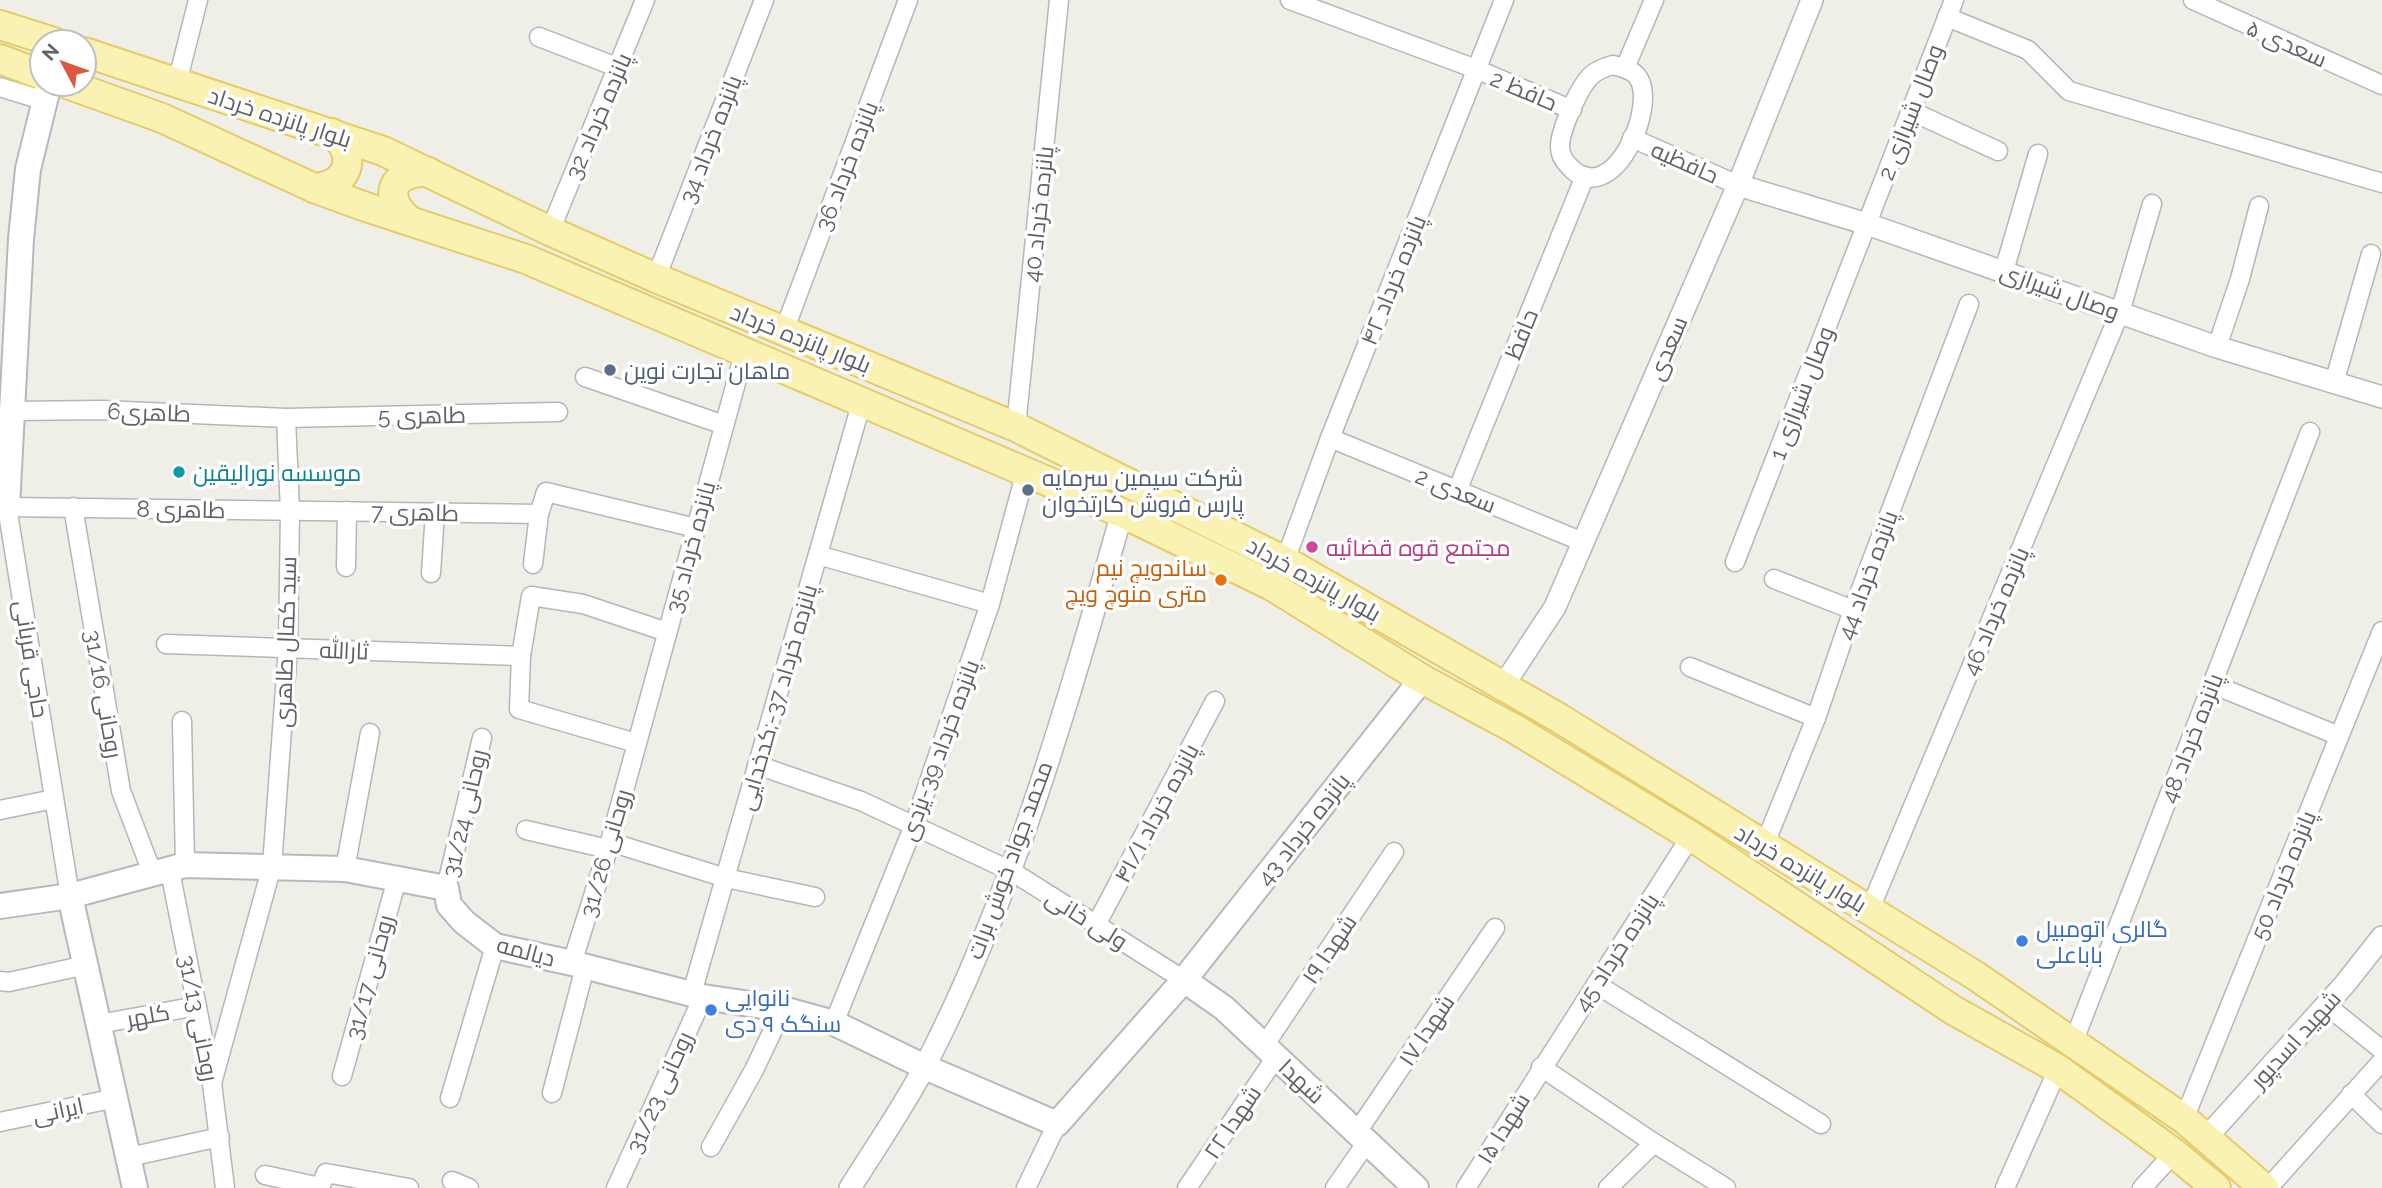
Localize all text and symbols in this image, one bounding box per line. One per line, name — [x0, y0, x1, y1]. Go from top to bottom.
street label: سعدی ۵ — [2242, 13, 2331, 74]
north arrow — [28, 28, 98, 98]
text: N — [37, 39, 63, 65]
street label: وصال شیرازی 2 — [1872, 41, 1949, 184]
street label: پانزده خرداد 32 — [559, 49, 639, 184]
street label: حافظ 2 — [1487, 64, 1561, 116]
street label: پانزده خرداد 34 — [673, 71, 749, 208]
street label: بلوار پانزده خرداد — [204, 81, 355, 155]
street label: پانزده خرداد 36 — [809, 97, 885, 235]
street label: حافظیه — [1647, 135, 1723, 189]
street label: پانزده خرداد 40 — [1017, 144, 1061, 284]
street label: پانزده خرداد ۴۲ — [1355, 211, 1433, 350]
street label: وصال شیرازی — [1996, 257, 2123, 326]
street label: بلوار پانزده خرداد — [726, 298, 875, 380]
street label: حافظ — [1499, 305, 1543, 363]
street label: سعدی — [1642, 312, 1693, 384]
street label: وصال شیرازی 1 — [1763, 323, 1840, 464]
place label: ماهان تجارت نوین — [624, 357, 790, 385]
marker: ماهان تجارت نوین — [602, 362, 618, 378]
street label: طاهری6 — [107, 397, 191, 428]
street label: طاهری 5 — [378, 401, 466, 430]
place label: موسسه نورالیقین — [193, 459, 361, 487]
street label: سعدی 2 — [1411, 462, 1500, 519]
marker: موسسه نورالیقین — [171, 464, 187, 480]
place label: شرکت سیمین سرمایه پارس فروش کارتخوان — [1042, 464, 1244, 519]
street label: پانزده خرداد 35 — [659, 478, 722, 616]
marker: شرکت سیمین سرمایه پارس فروش کارتخوان — [1020, 482, 1036, 498]
street label: طاهری 8 — [136, 495, 226, 524]
street label: طاهری 7 — [371, 498, 459, 527]
street label: پانزده خرداد 44 — [1831, 507, 1905, 644]
street label: بلوار پانزده خرداد — [1241, 531, 1386, 629]
place label: مجتمع قوه قضائیه — [1326, 534, 1510, 564]
marker: مجتمع قوه قضائیه — [1304, 539, 1320, 555]
street label: پانزده خرداد 46 — [1956, 543, 2036, 680]
place label: ساندویچ نیم متری منوچ ویچ — [1065, 554, 1207, 610]
street label: سید کمال طاهری — [269, 556, 302, 728]
marker: ساندویچ نیم متری منوچ ویچ — [1213, 572, 1229, 588]
street label: پانزده خرداد 37-;کدخدایی — [732, 581, 824, 814]
street label: حاجی قربانی — [8, 598, 55, 720]
street label: روحانی 31/16 — [78, 628, 129, 760]
street label: ثارالله — [319, 635, 369, 664]
street label: پانزده خرداد 39-یزدی — [894, 656, 986, 845]
street label: پانزده خرداد 48 — [2154, 669, 2230, 807]
street label: پانزده خرداد ۴۱/۱ — [1108, 739, 1206, 888]
street label: روحانی 31/24 — [436, 746, 493, 880]
street label: محمد جواد خوش برات — [961, 757, 1058, 963]
street label: پانزده خرداد 43 — [1251, 767, 1357, 892]
street label: روحانی 31/26 — [574, 786, 637, 920]
street label: پانزده خرداد 50 — [2245, 806, 2323, 944]
street label: بلوار پانزده خرداد — [1729, 818, 1872, 920]
street label: ولی خانی — [1041, 883, 1133, 955]
street label: پانزده خرداد 45 — [1568, 888, 1666, 1017]
street label: شهدا ۱۹ — [1296, 909, 1363, 989]
street label: روحانی 31/17 — [339, 912, 400, 1043]
place label: گالری اتومبیل باباعلی — [2036, 915, 2168, 969]
street label: دیالمه — [494, 930, 558, 972]
marker: گالری اتومبیل باباعلی — [2014, 933, 2030, 949]
street label: روحانی 31/13 — [173, 953, 224, 1084]
place label: نانوایی سنگک ۹ دی — [725, 984, 841, 1038]
street label: شهید اسدپور — [2243, 985, 2347, 1096]
street label: شهدا ۱۷ — [1392, 989, 1460, 1071]
street label: کلهر — [122, 998, 172, 1033]
marker: نانوایی سنگک ۹ دی — [703, 1002, 719, 1018]
street label: روحانی 31/23 — [620, 1027, 699, 1157]
street label: شهدا — [1273, 1053, 1330, 1110]
street label: شهدا ۲۲ — [1198, 1080, 1267, 1164]
street label: شهدا ۱۵ — [1471, 1088, 1536, 1169]
street label: ایرانی — [30, 1091, 86, 1130]

